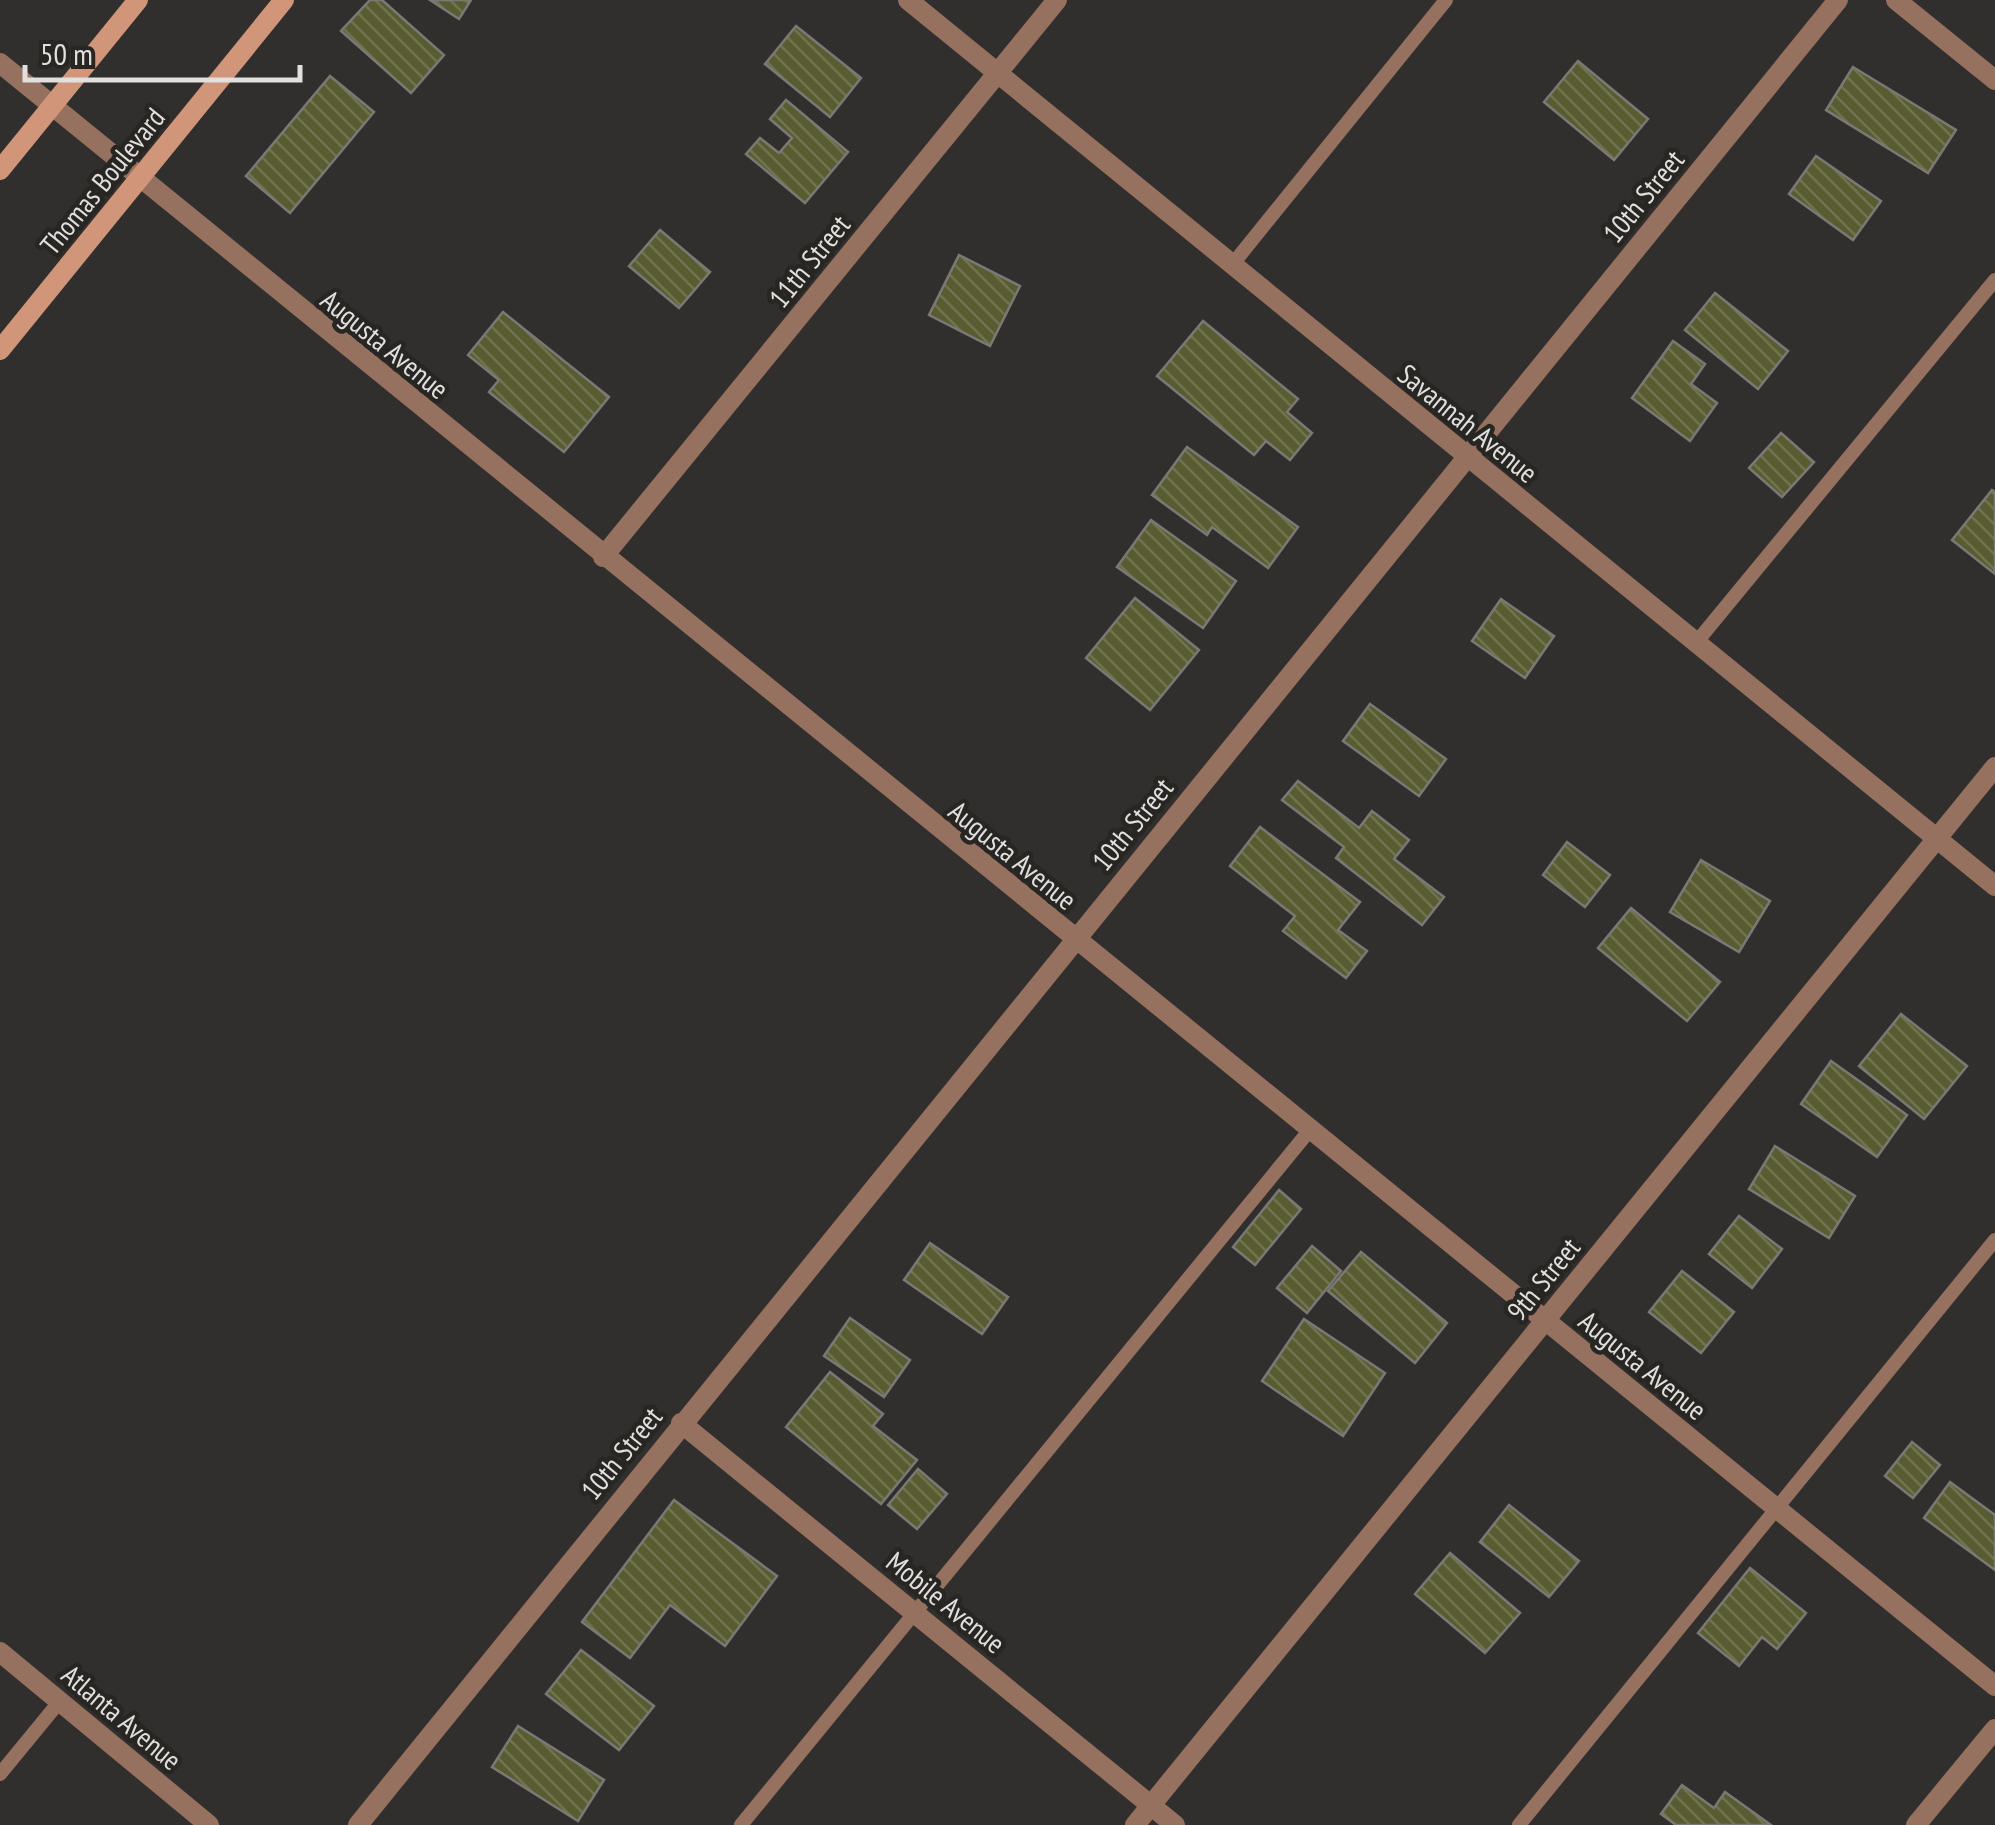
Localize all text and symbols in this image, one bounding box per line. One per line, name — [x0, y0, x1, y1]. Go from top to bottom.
scale bar — [25, 20, 300, 82]
text: 50 m — [40, 34, 93, 73]
street label: Thomas Boulevard — [31, 100, 173, 262]
street label: 10th Street — [1594, 142, 1692, 250]
street label: 11th Street — [760, 207, 858, 315]
street label: Augusta Avenue — [314, 281, 456, 407]
street label: Savannah Avenue — [1391, 355, 1545, 491]
street label: 10th Street — [1083, 770, 1181, 878]
street label: Augusta Avenue — [942, 792, 1084, 918]
street label: 9th Street — [1498, 1230, 1588, 1328]
street label: Augusta Avenue — [1572, 1302, 1714, 1428]
street label: 10th Street — [572, 1399, 670, 1507]
street label: Mobile Avenue — [879, 1543, 1013, 1661]
street label: Atlanta Avenue — [54, 1656, 190, 1778]

